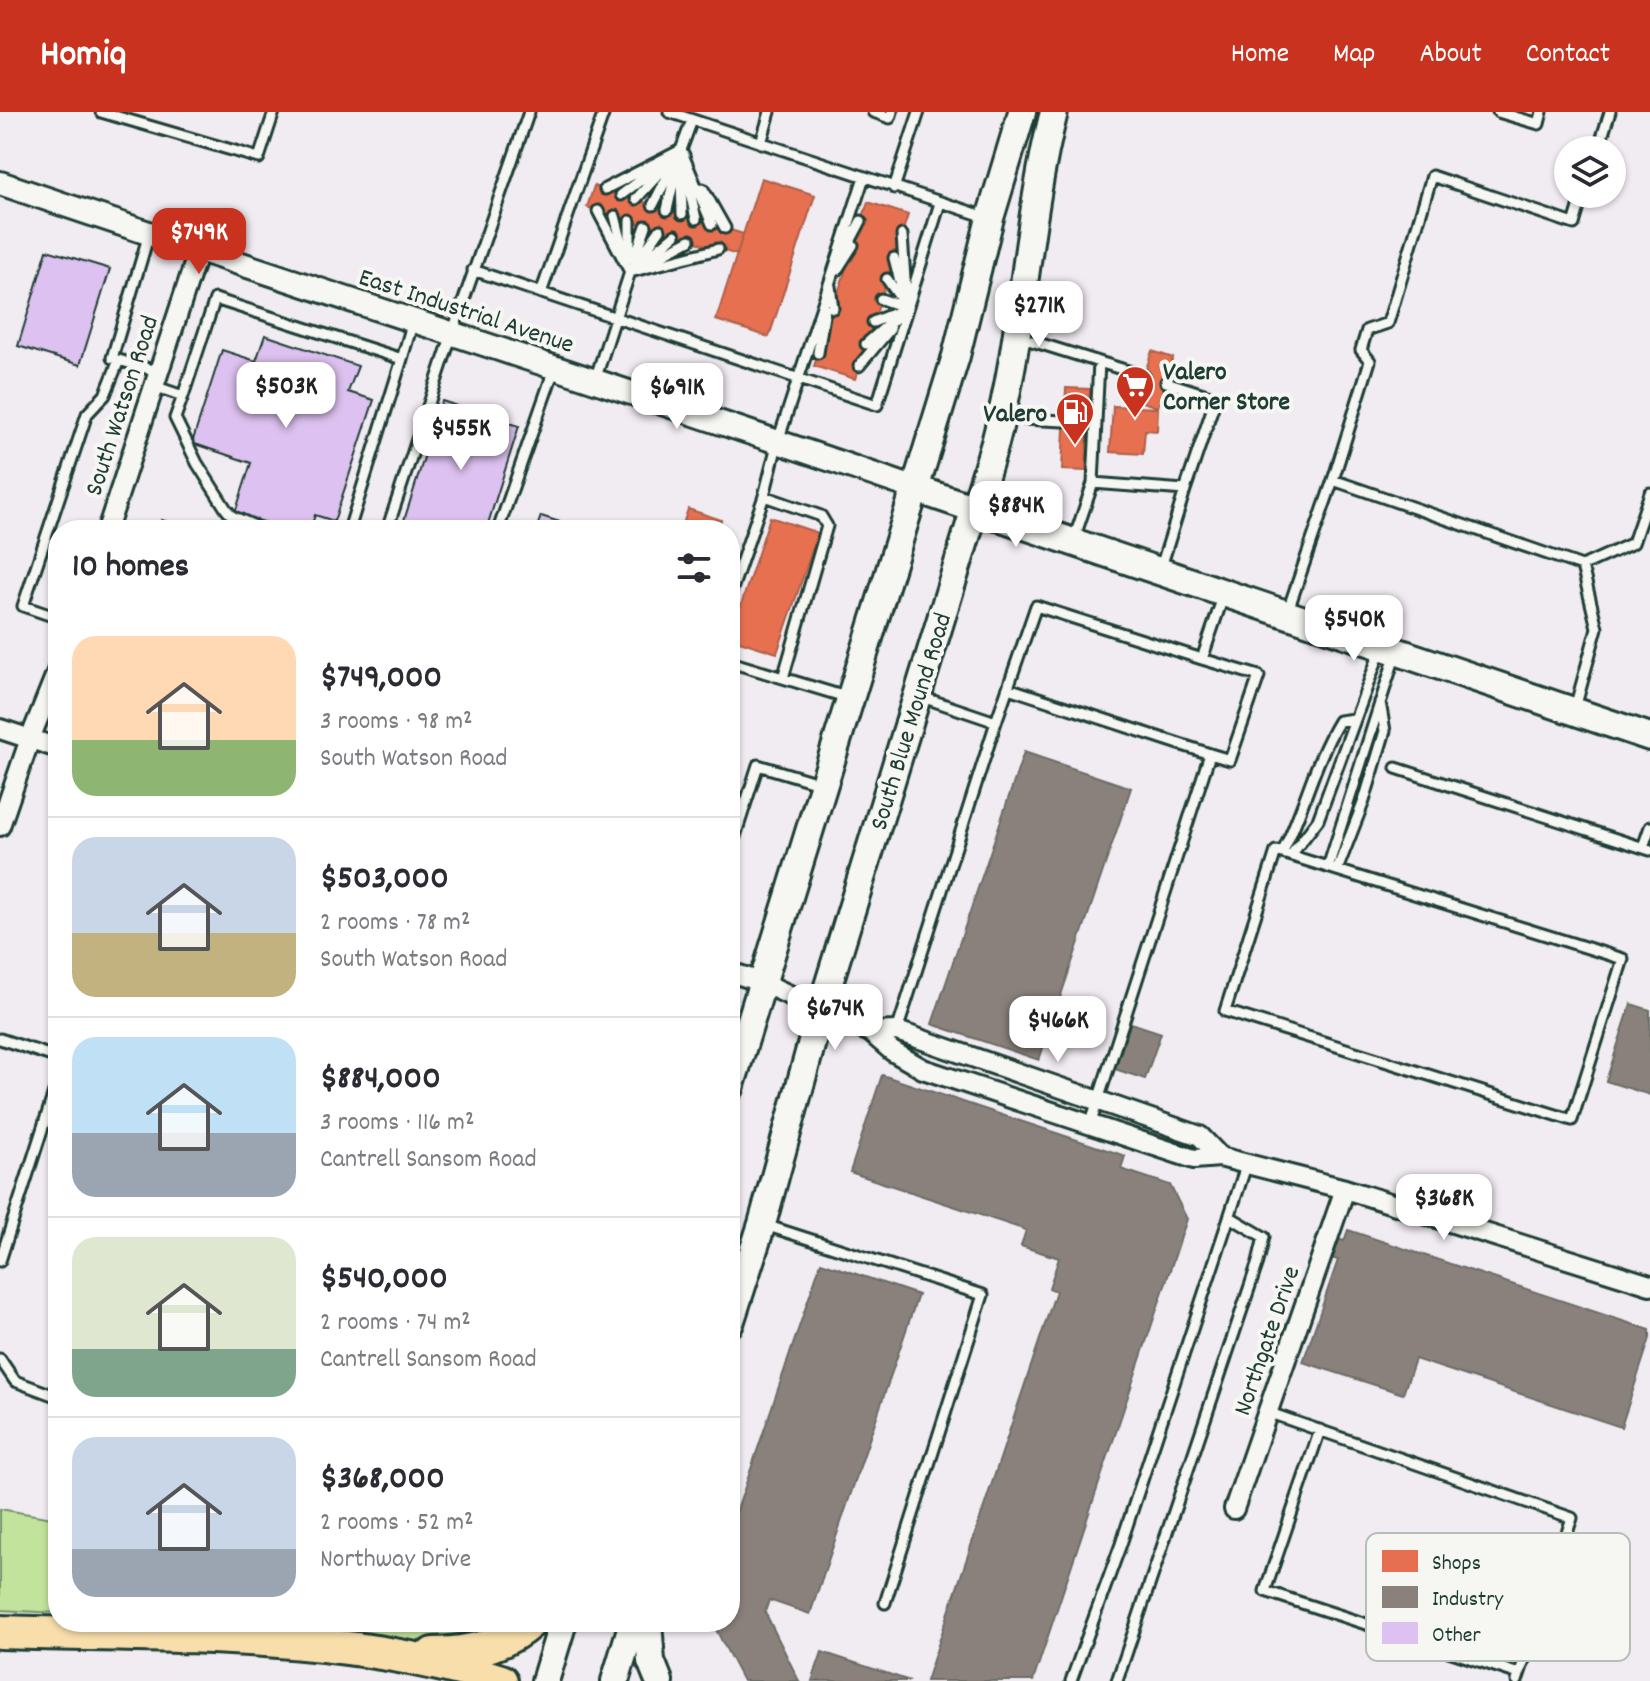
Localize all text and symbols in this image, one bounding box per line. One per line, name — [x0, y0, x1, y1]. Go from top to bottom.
text: Homiq — [40, 29, 126, 84]
text: Home — [1231, 36, 1289, 76]
text: Map — [1333, 36, 1375, 76]
text: About — [1419, 36, 1482, 76]
text: Contact — [1526, 36, 1610, 76]
map controls — [1554, 136, 1626, 208]
button: layers — [1554, 136, 1626, 208]
pin: $749K — [143, 208, 255, 276]
text: $749K — [170, 215, 228, 252]
street label: East Industrial Avenue — [353, 260, 578, 365]
pin: $271K — [983, 281, 1095, 349]
text: $271K — [1013, 288, 1065, 325]
street label: South Watson Road — [77, 311, 170, 501]
place label: Valero Corner Store — [1163, 355, 1290, 422]
pin: $503K — [230, 362, 342, 430]
pin: $691K — [621, 363, 733, 431]
supermarket icon: Valero Corner Store — [1114, 364, 1156, 419]
text: $503K — [255, 369, 317, 406]
text: $691K — [649, 370, 705, 407]
fuel station icon: Valero — [1054, 391, 1096, 446]
place label: Valero — [983, 397, 1047, 434]
pin: $455K — [405, 404, 517, 472]
text: $455K — [431, 411, 491, 448]
pin: $884K — [960, 481, 1072, 549]
text: $884K — [988, 488, 1044, 525]
text: 10 homes — [72, 544, 189, 593]
icon: filters — [672, 546, 716, 590]
pin: $540K — [1298, 595, 1410, 663]
text: $540K — [1323, 602, 1385, 639]
street label: South Blue Mound Road — [862, 609, 963, 835]
text: $749,000 — [320, 655, 442, 704]
icon: home — [136, 668, 232, 764]
text: 3 rooms · 98 m² — [320, 704, 473, 741]
text: South Watson Road — [320, 741, 508, 778]
text: $503,000 — [320, 856, 449, 905]
icon: home — [136, 869, 232, 965]
text: 2 rooms · 78 m² — [320, 905, 470, 942]
text: South Watson Road — [320, 942, 508, 979]
pin: $674K — [779, 984, 891, 1052]
text: $674K — [806, 991, 864, 1028]
pin: $466K — [1002, 996, 1114, 1064]
text: $466K — [1027, 1003, 1089, 1040]
text: $884,000 — [320, 1056, 441, 1105]
icon: home — [136, 1069, 232, 1165]
text: 3 rooms · 116 m² — [320, 1105, 474, 1142]
text: Cantrell Sansom Road — [320, 1142, 537, 1179]
pin: $368K — [1388, 1174, 1500, 1242]
text: $368K — [1414, 1181, 1474, 1218]
text: $540,000 — [320, 1256, 448, 1305]
street label: Northgate Drive — [1225, 1261, 1311, 1421]
icon: home — [136, 1269, 232, 1365]
text: 2 rooms · 74 m² — [320, 1305, 471, 1342]
text: Cantrell Sansom Road — [320, 1342, 537, 1379]
text: $368,000 — [320, 1456, 445, 1505]
icon: home — [136, 1469, 232, 1565]
text: 2 rooms · 52 m² — [320, 1505, 473, 1542]
legend — [1366, 1533, 1630, 1661]
text: Northway Drive — [320, 1542, 471, 1579]
text: Shops — [1432, 1549, 1481, 1580]
text: Industry — [1432, 1585, 1504, 1616]
text: Other — [1432, 1621, 1482, 1652]

